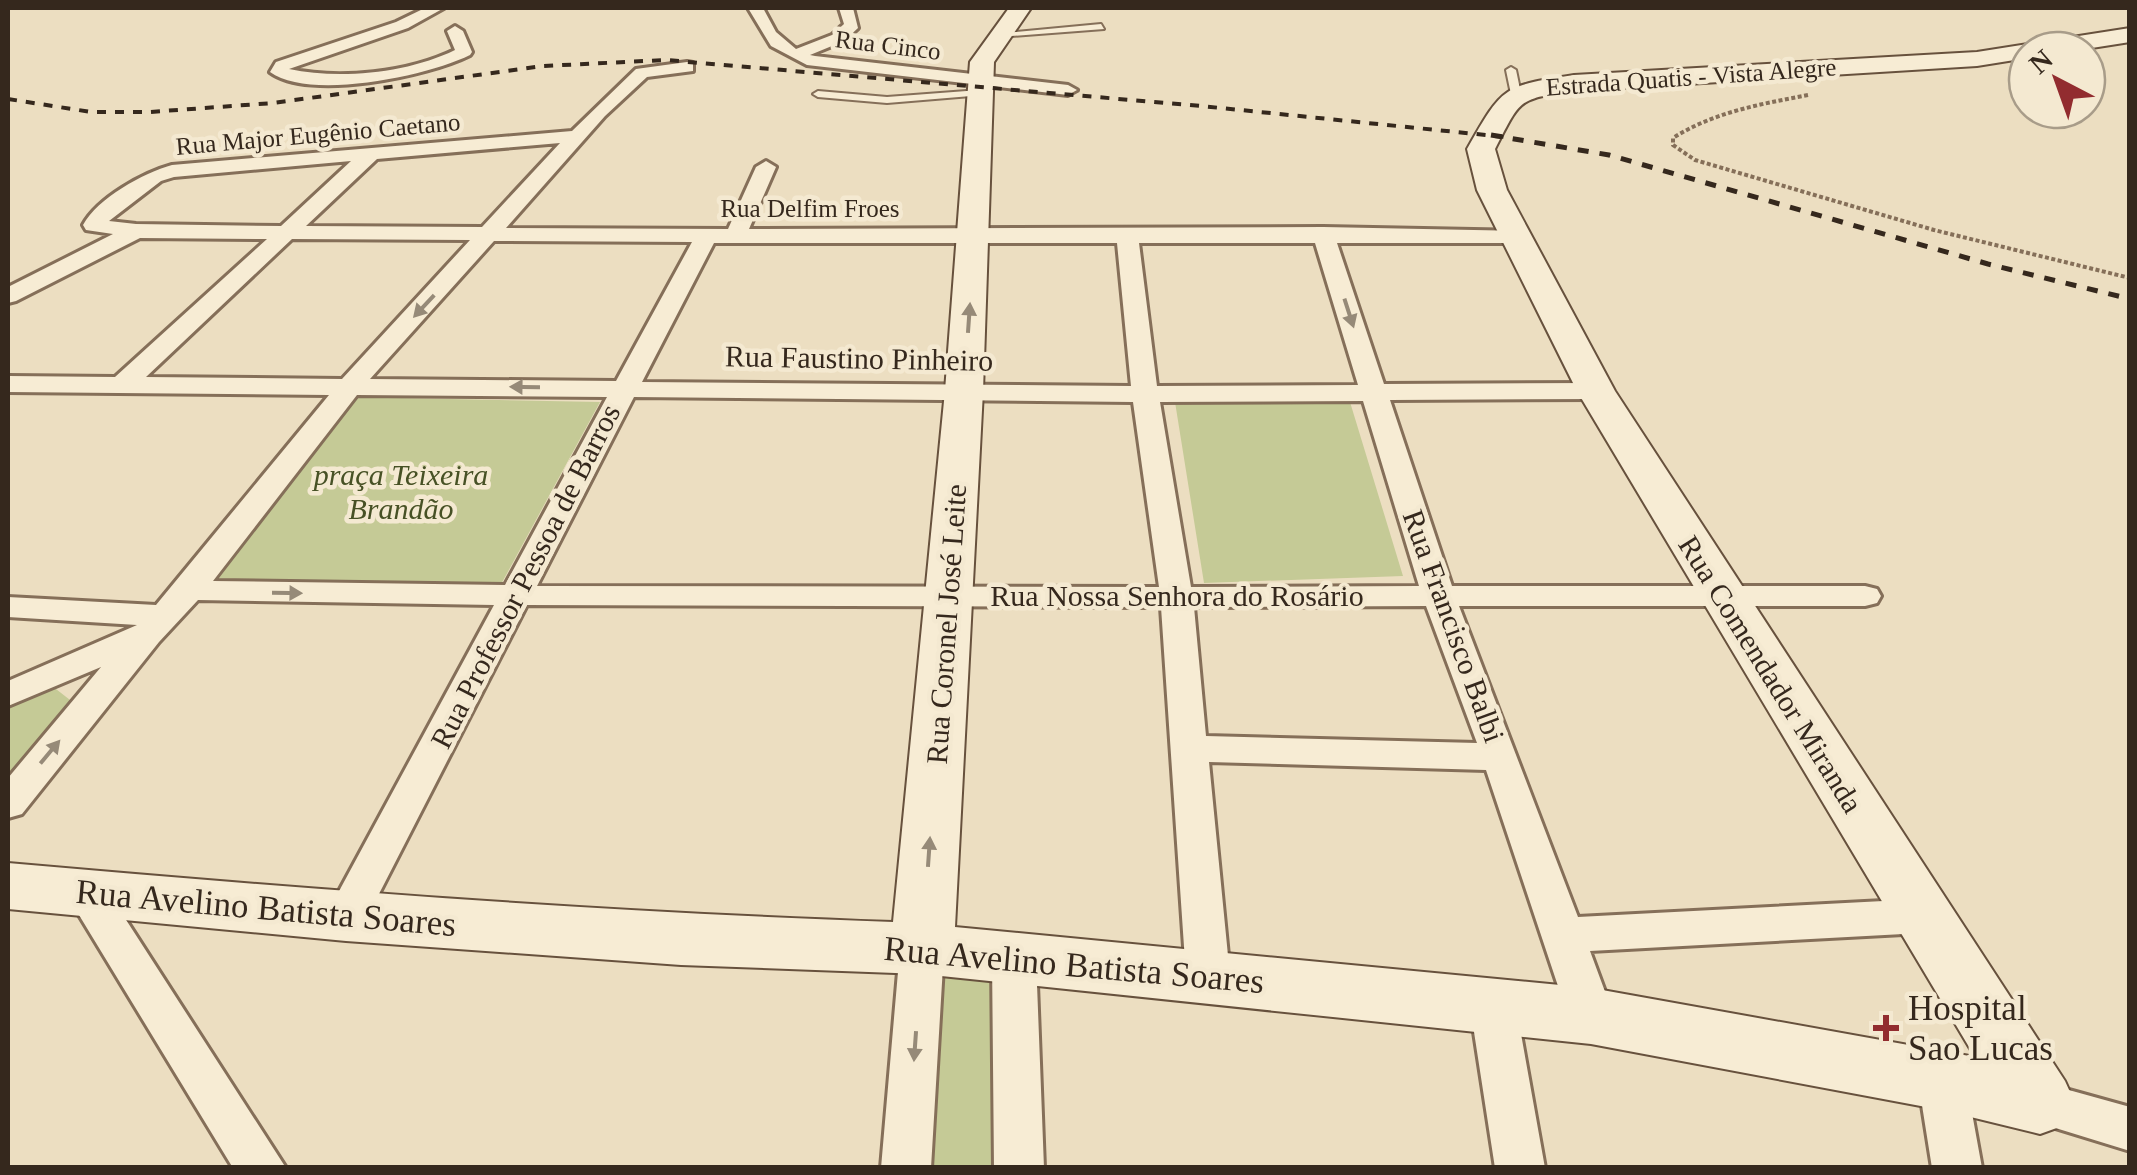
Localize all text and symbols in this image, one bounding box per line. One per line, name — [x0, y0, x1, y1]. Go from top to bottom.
street label: Rua Cinco — [834, 25, 942, 65]
north arrow — [2007, 30, 2107, 130]
text: N — [2023, 43, 2059, 80]
street label: Estrada Quatis - Vista Alegre — [1545, 53, 1837, 101]
street label: Rua Major Eugênio Caetano — [175, 108, 461, 160]
street label: Rua Delfim Froes — [720, 195, 900, 222]
one-way arrow — [413, 294, 436, 318]
one-way arrow — [1342, 299, 1357, 329]
one-way arrow — [961, 302, 977, 334]
street label: Rua Faustino Pinheiro — [725, 339, 993, 377]
one-way arrow — [509, 379, 541, 395]
street label: Rua Professor Pessoa de Barros — [424, 399, 626, 753]
park label: praça Teixeira Brandão — [312, 458, 488, 525]
street label: Rua Coronel José Leite — [920, 483, 972, 765]
street label: Rua Francisco Balbi — [1397, 505, 1511, 747]
street label: Rua Comendador Miranda — [1672, 530, 1870, 818]
street label: Rua Nossa Senhora do Rosário — [990, 579, 1364, 612]
one-way arrow — [271, 585, 303, 601]
one-way arrow — [39, 740, 61, 765]
one-way arrow — [921, 836, 937, 867]
street label: Rua Avelino Batista Soares — [74, 872, 458, 944]
street label: Rua Avelino Batista Soares — [882, 929, 1266, 1001]
place label: Hospital Sao Lucas — [1908, 989, 2053, 1068]
marker: Hospital Sao Lucas — [1873, 1015, 1899, 1041]
one-way arrow — [907, 1031, 923, 1063]

